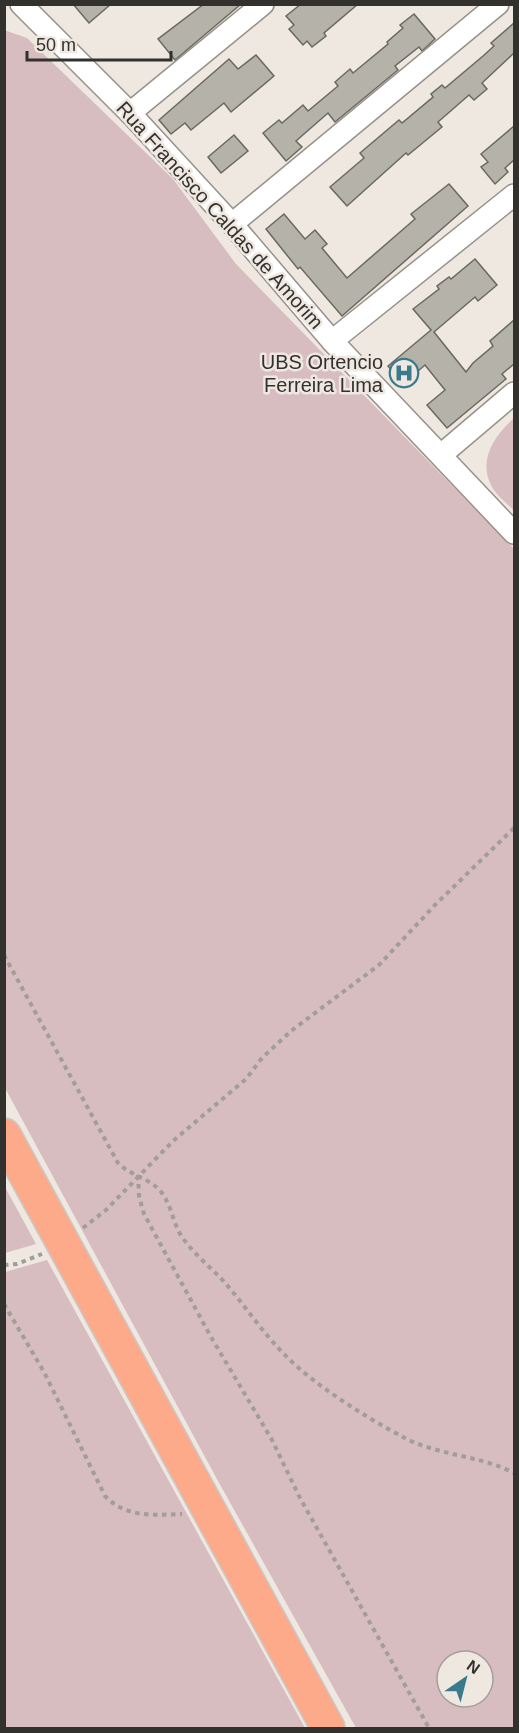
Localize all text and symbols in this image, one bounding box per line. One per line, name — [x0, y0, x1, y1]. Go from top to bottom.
scale bar — [27, 24, 171, 62]
text: 50 m — [36, 35, 76, 55]
street label: Rua Francisco Caldas de Amorim — [112, 97, 328, 333]
place label: UBS Ortencio Ferreira Lima — [261, 351, 384, 396]
hospital icon: UBS Ortencio Ferreira Lima — [388, 357, 420, 389]
north arrow — [435, 1649, 495, 1709]
text: N — [464, 1657, 483, 1677]

